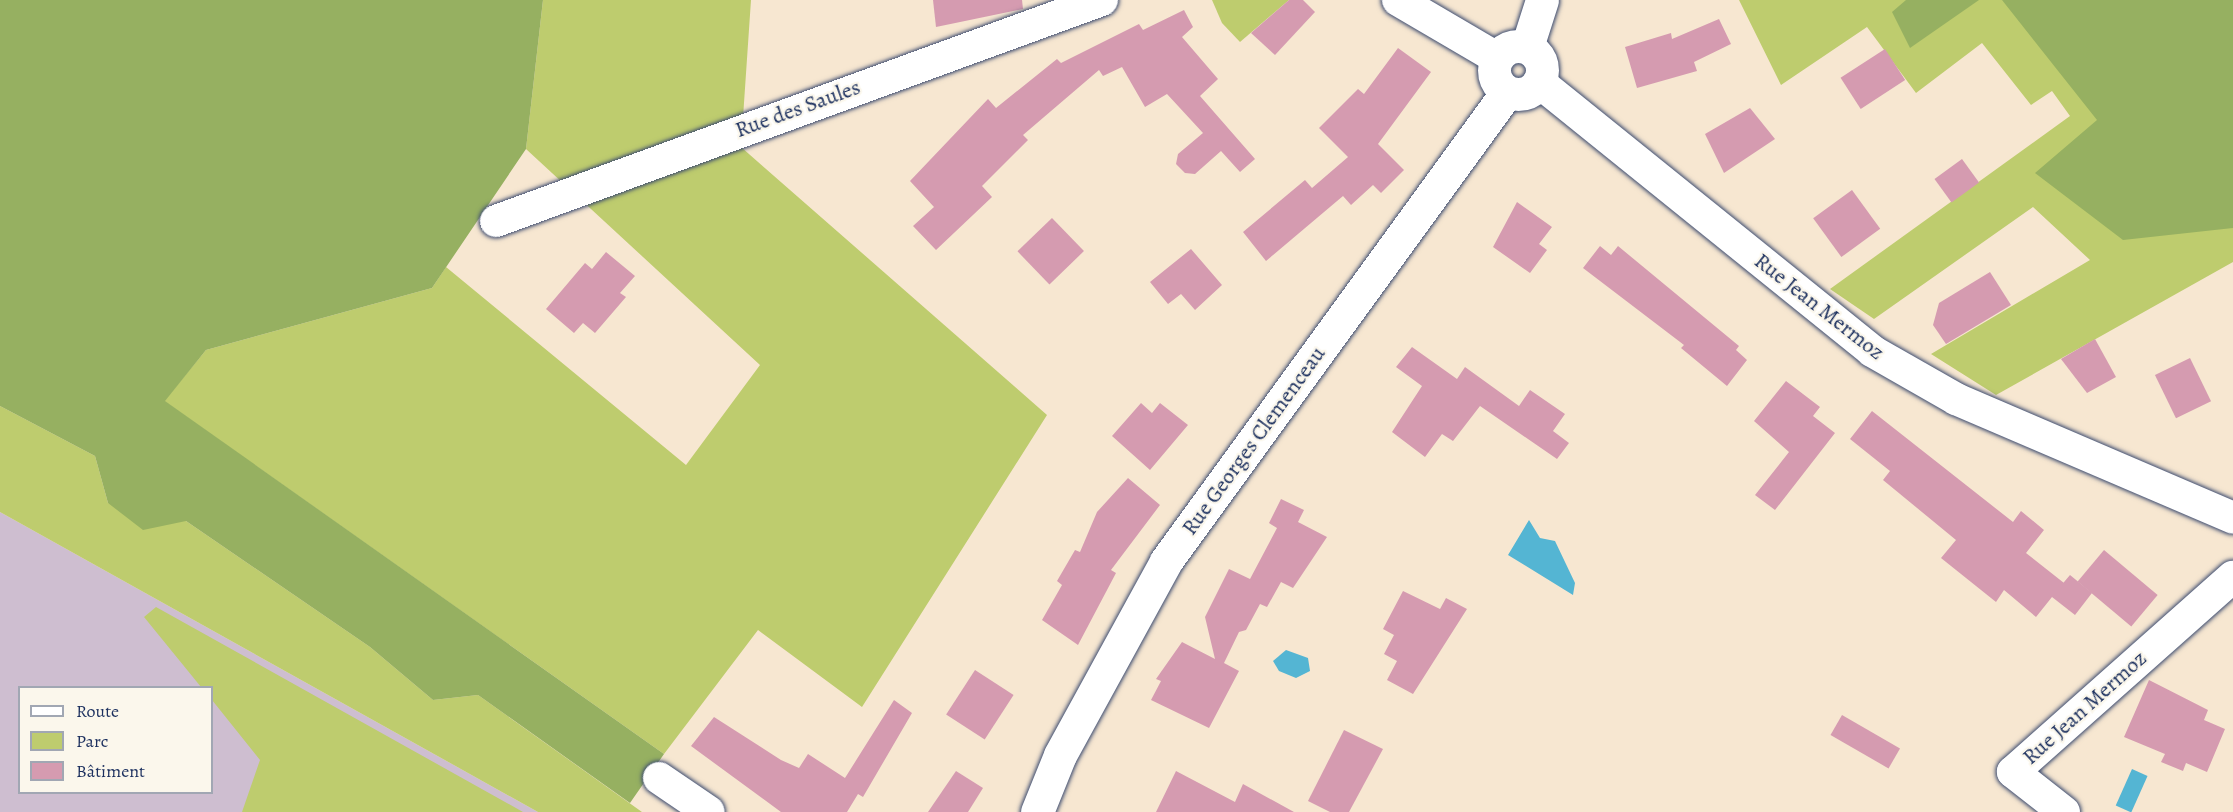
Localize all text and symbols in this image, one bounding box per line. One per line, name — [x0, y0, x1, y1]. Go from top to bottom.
street label: Rue des Saules — [732, 74, 864, 144]
street label: Rue Jean Mermoz — [1749, 248, 1889, 366]
street label: Rue Georges Clemenceau — [1177, 342, 1331, 540]
street label: Rue Jean Mermoz — [2018, 645, 2152, 771]
legend — [18, 686, 213, 794]
text: Route — [76, 699, 119, 723]
text: Parc — [76, 729, 108, 753]
text: Bâtiment — [76, 759, 145, 783]

